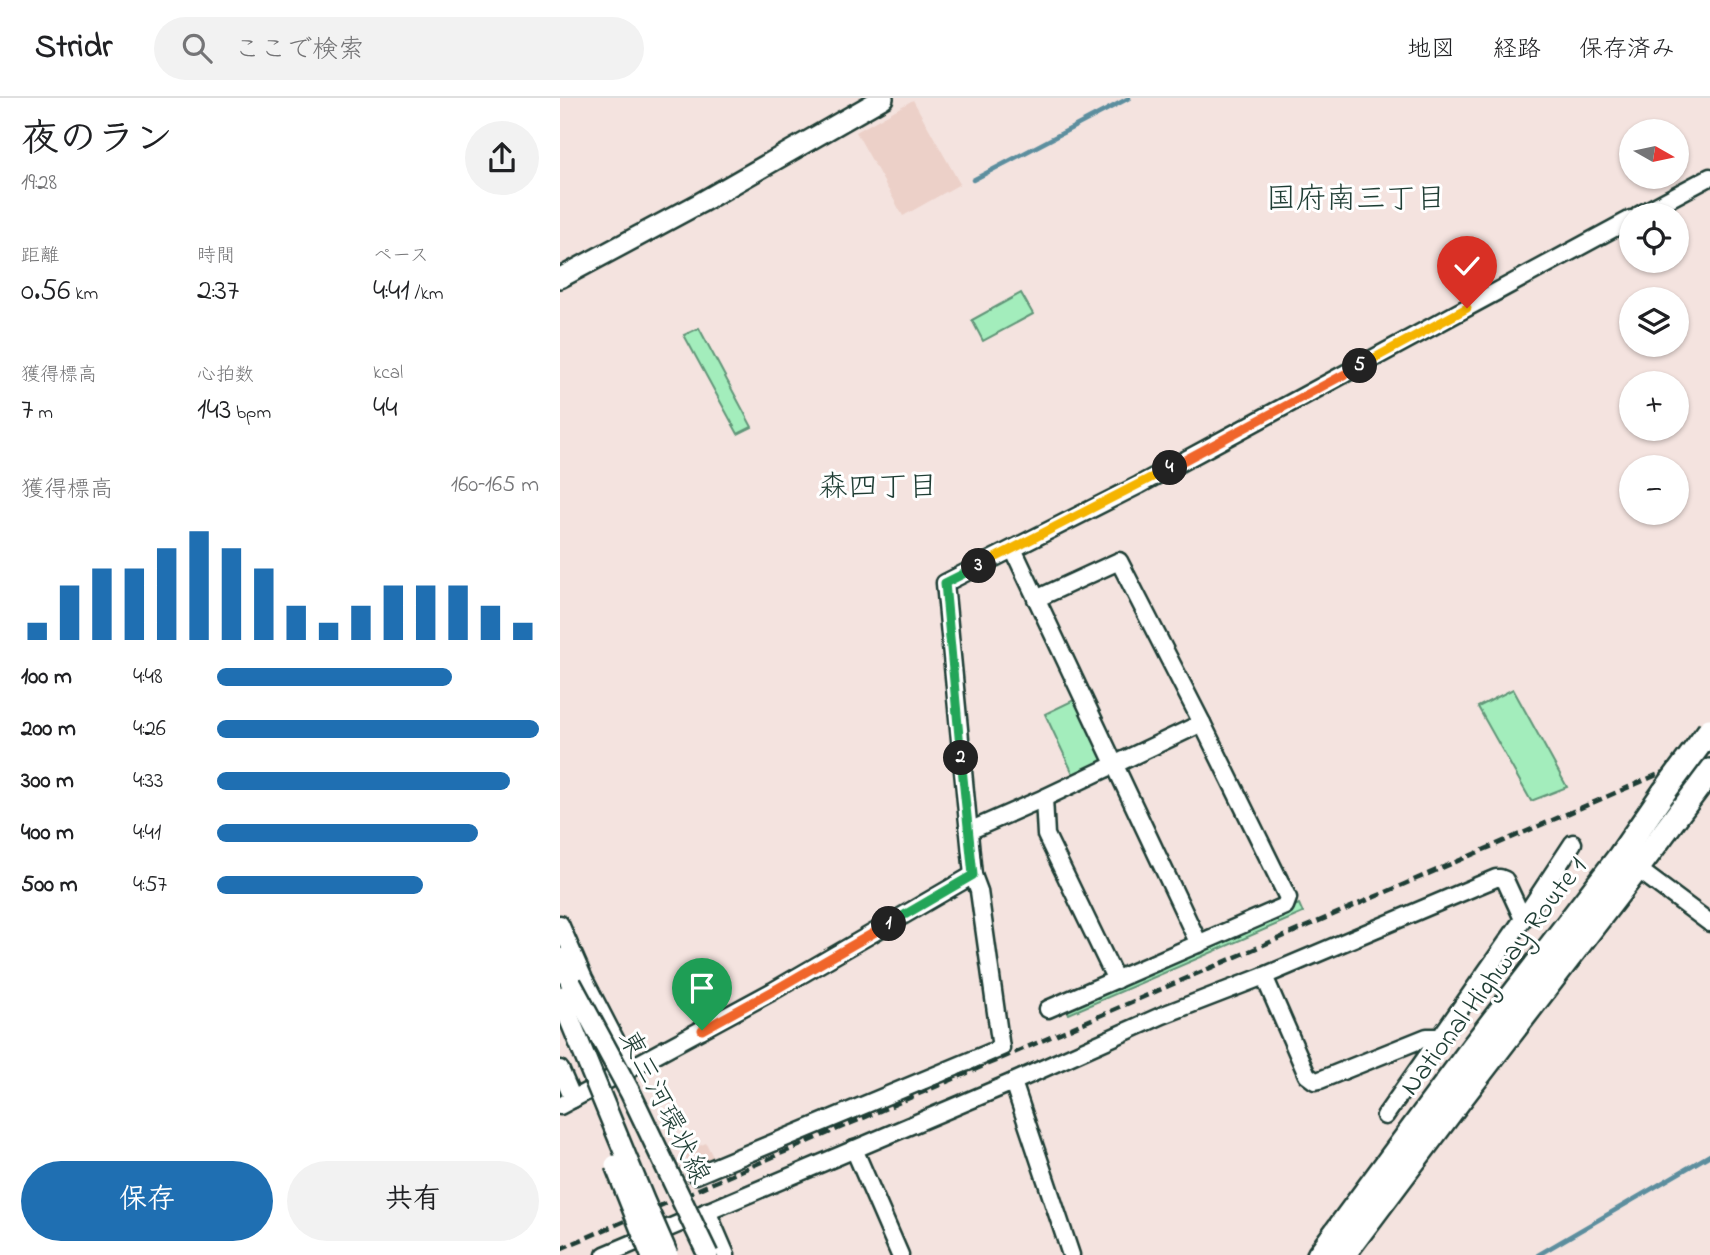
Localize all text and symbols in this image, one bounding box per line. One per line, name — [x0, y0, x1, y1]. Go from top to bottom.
search box — [154, 17, 644, 80]
text: Stridr — [35, 24, 112, 72]
icon: search — [178, 29, 216, 67]
text: ここで検索 — [234, 32, 364, 70]
text: 地図 — [1407, 33, 1455, 68]
text: 経路 — [1493, 33, 1541, 68]
text: 保存済み — [1579, 33, 1675, 68]
text: 夜のラン — [21, 113, 173, 169]
north arrow — [1619, 119, 1689, 189]
map controls — [1619, 119, 1689, 525]
button: share — [465, 121, 539, 195]
text: 19:28 — [21, 167, 57, 200]
district label: 国府南三丁目 — [1266, 179, 1446, 223]
button: locate — [1619, 203, 1689, 273]
pin — [1437, 236, 1497, 308]
text: 距離 — [21, 243, 59, 270]
text: 時間 — [197, 243, 235, 270]
text: ペース — [373, 243, 429, 270]
icon: check — [1448, 247, 1486, 285]
text: 0.56 — [21, 270, 70, 314]
text: 2:37 — [197, 270, 239, 314]
text: 4:41 — [373, 270, 410, 314]
text: km — [70, 281, 98, 308]
text: /km — [410, 281, 444, 308]
button: layers — [1619, 287, 1689, 357]
pin: 5 — [1342, 348, 1378, 384]
text: 5 — [1354, 352, 1365, 379]
text: kcal — [373, 360, 403, 387]
text: 獲得標高 — [21, 362, 97, 389]
text: 心拍数 — [197, 362, 254, 389]
button: + — [1619, 371, 1689, 441]
text: 44 — [373, 387, 398, 431]
text: 7 — [21, 389, 33, 433]
text: 143 — [197, 389, 231, 433]
text: m — [33, 400, 53, 427]
text: bpm — [231, 400, 271, 427]
pin: 4 — [1152, 450, 1188, 486]
text: 4 — [1166, 454, 1173, 481]
button: − — [1619, 455, 1689, 525]
district label: 森四丁目 — [818, 467, 938, 511]
text: 160–165 m — [451, 469, 539, 502]
text: 獲得標高 — [21, 474, 113, 507]
pin: 3 — [962, 548, 996, 584]
text: 3 — [975, 552, 982, 579]
text: 100 m — [21, 661, 72, 694]
text: 4:48 — [133, 661, 163, 694]
text: 200 m — [21, 713, 76, 746]
text: 4:26 — [133, 713, 166, 746]
pin: 2 — [944, 740, 978, 776]
text: 2 — [956, 744, 965, 771]
text: 300 m — [21, 765, 74, 798]
text: 4:33 — [133, 765, 163, 798]
text: 400 m — [21, 817, 74, 850]
text: 4:41 — [133, 817, 161, 850]
street label: National Highway Route 1 — [1391, 849, 1598, 1105]
text: 500 m — [21, 869, 78, 902]
text: 4:57 — [133, 869, 167, 902]
pin: 1 — [872, 906, 906, 942]
text: 1 — [885, 910, 892, 937]
pin — [672, 958, 732, 1030]
icon: arrive — [683, 969, 721, 1007]
street label: 東三河環状線 — [606, 1023, 719, 1192]
button: 保存 — [21, 1161, 273, 1241]
button: 共有 — [287, 1161, 539, 1241]

